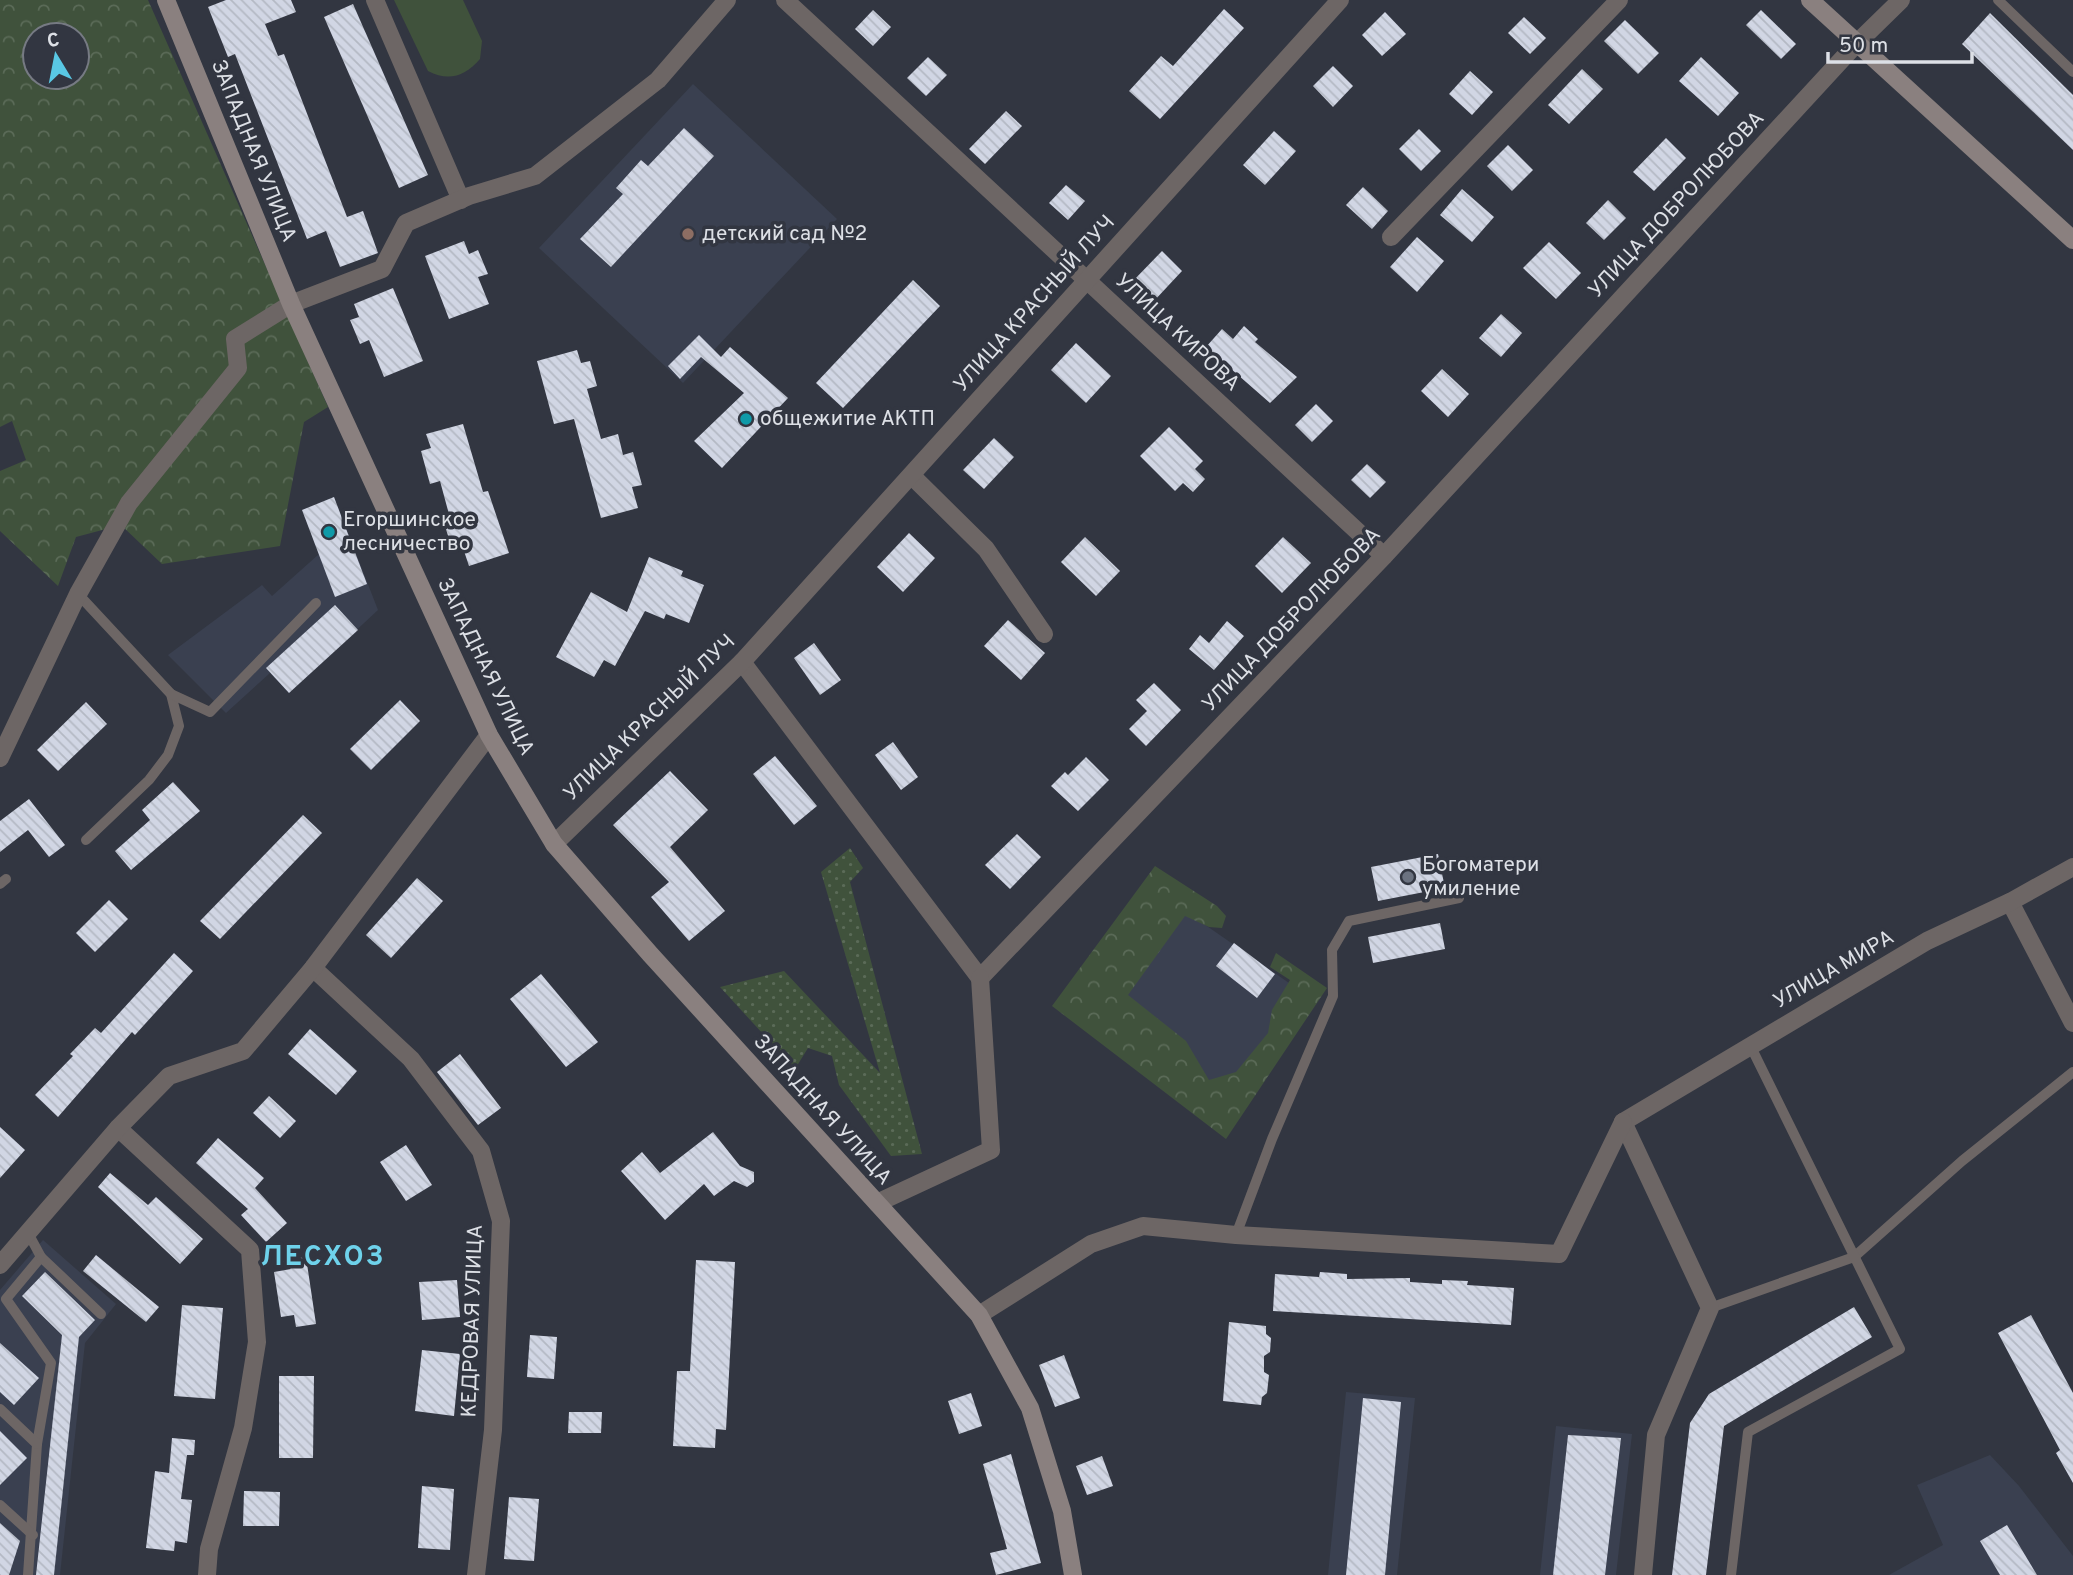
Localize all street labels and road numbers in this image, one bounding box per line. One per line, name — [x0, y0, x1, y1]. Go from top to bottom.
street label: ЗАПАДНАЯ УЛИЦА — [204, 56, 302, 246]
street label: УЛИЦА ДОБРОЛЮБОВА — [1583, 106, 1771, 304]
street label: УЛИЦА КРАСНЫЙ ЛУЧ — [948, 209, 1122, 398]
street label: УЛИЦА КИРОВА — [1109, 268, 1245, 398]
street label: УЛИЦА ДОБРОЛЮБОВА — [1197, 522, 1387, 718]
street label: ЗАПАДНАЯ УЛИЦА — [430, 574, 540, 760]
street label: УЛИЦА КРАСНЫЙ ЛУЧ — [558, 628, 742, 807]
street label: УЛИЦА МИРА — [1769, 925, 1899, 1015]
street label: ЗАПАДНАЯ УЛИЦА — [747, 1029, 897, 1191]
street label: КЕДРОВАЯ УЛИЦА — [456, 1224, 490, 1418]

